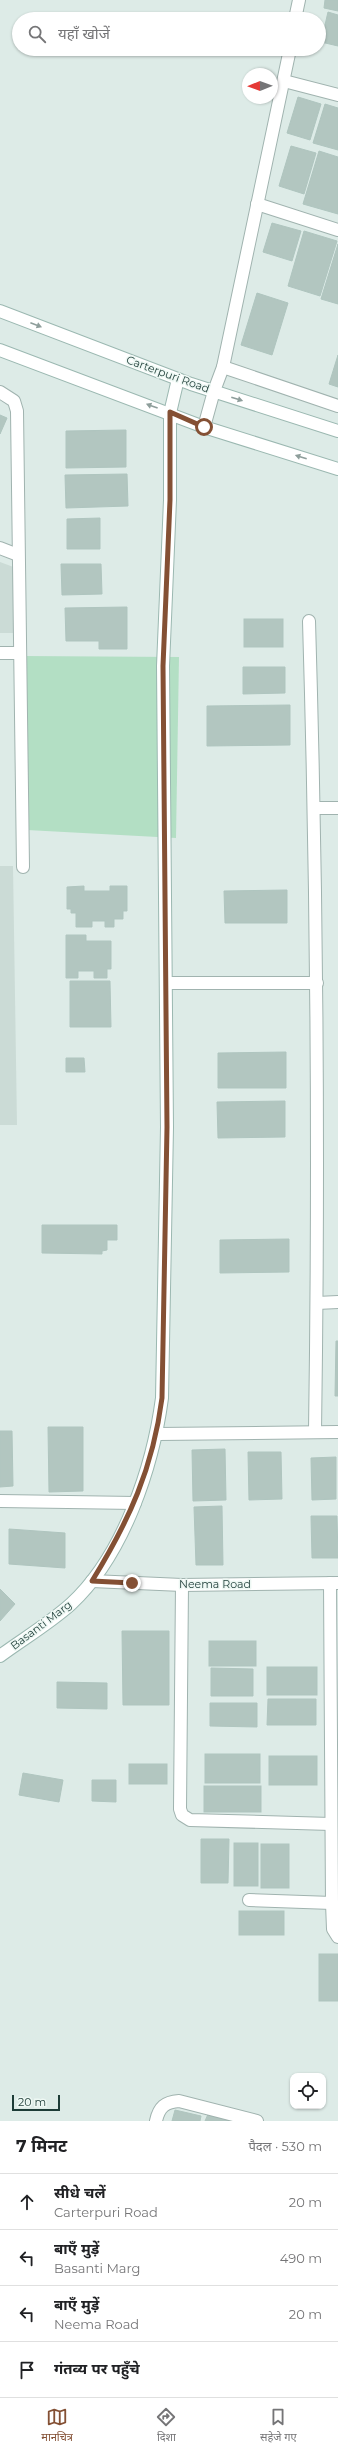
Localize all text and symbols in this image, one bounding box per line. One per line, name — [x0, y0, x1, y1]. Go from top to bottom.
search box — [12, 12, 326, 56]
icon: search — [26, 23, 48, 45]
text: यहाँ खोजें — [58, 24, 110, 43]
north arrow — [242, 68, 278, 104]
one-way arrow — [31, 323, 43, 329]
street label: Carterpuri Road — [124, 352, 212, 396]
one-way arrow — [232, 396, 244, 402]
one-way arrow — [145, 403, 157, 409]
route start — [195, 418, 213, 436]
one-way arrow — [294, 454, 306, 460]
route end — [123, 1574, 141, 1592]
street label: Neema Road — [179, 1577, 251, 1591]
street label: Basanti Marg — [8, 1597, 74, 1653]
map controls — [290, 2073, 326, 2109]
button: locate — [290, 2073, 326, 2109]
scale bar — [12, 2093, 60, 2112]
text: 20 m — [18, 2095, 46, 2109]
text: 7 मिनट — [16, 2136, 67, 2156]
text: पैदल · 530 m — [248, 2138, 322, 2154]
text: सीधे चलें — [54, 2183, 106, 2202]
icon: ahead — [16, 2191, 38, 2213]
text: 20 m — [289, 2194, 322, 2210]
text: Carterpuri Road — [54, 2204, 158, 2220]
text: बाएँ मुड़ें — [54, 2239, 99, 2258]
icon: left — [16, 2247, 38, 2269]
text: 490 m — [280, 2250, 322, 2266]
text: Basanti Marg — [54, 2260, 141, 2276]
text: बाएँ मुड़ें — [54, 2295, 99, 2314]
icon: left — [16, 2303, 38, 2325]
text: 20 m — [289, 2306, 322, 2322]
text: Neema Road — [54, 2316, 139, 2332]
icon: arrive — [16, 2359, 38, 2381]
text: गंतव्य पर पहुँचे — [54, 2359, 140, 2378]
tab: मानचित्र — [41, 2406, 73, 2445]
tab: दिशा — [155, 2406, 177, 2445]
tab: सहेजे गए — [260, 2406, 297, 2445]

